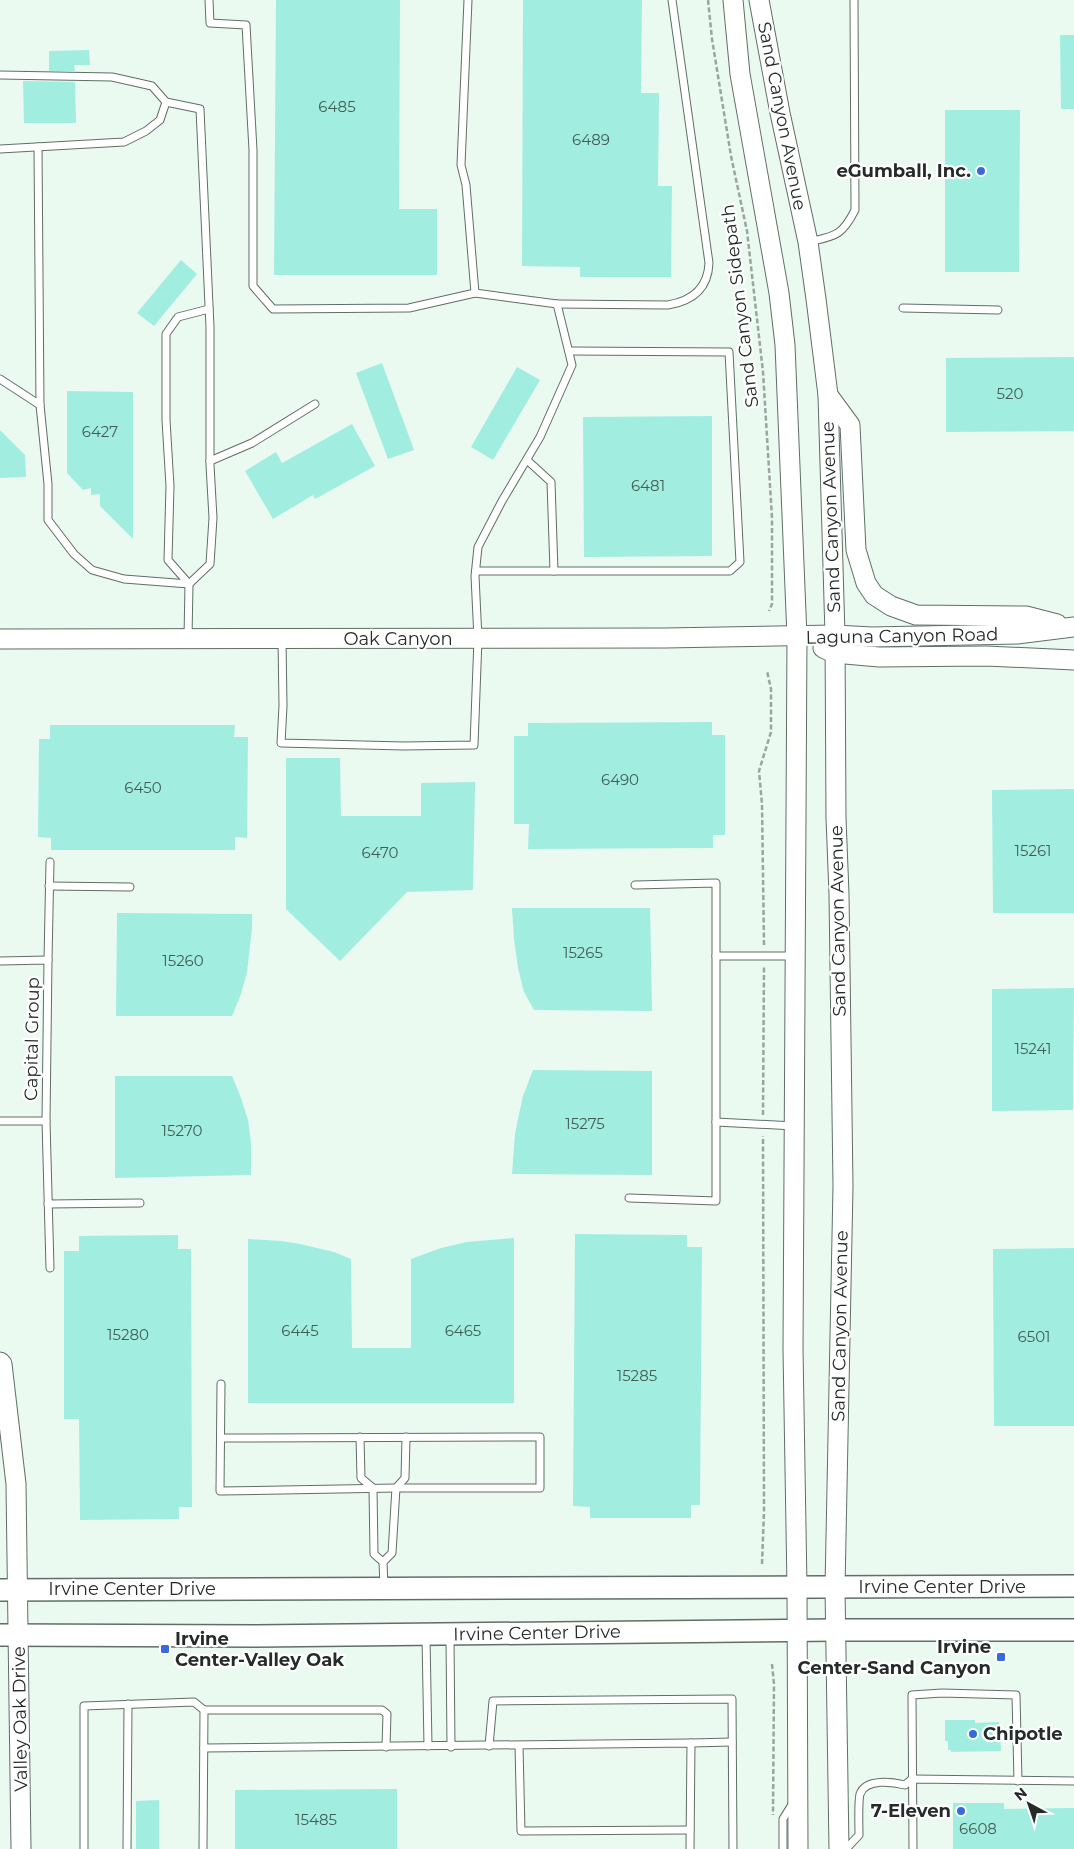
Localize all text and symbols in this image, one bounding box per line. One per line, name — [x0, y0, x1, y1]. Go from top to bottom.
street label: Sand Canyon Avenue — [753, 20, 811, 212]
house number: 6485 — [318, 97, 356, 116]
house number: 6489 — [572, 130, 610, 149]
place label: eGumball, Inc. — [836, 160, 971, 182]
marker: eGumball, Inc. — [975, 165, 987, 177]
street label: Sand Canyon Sidepath — [717, 203, 763, 409]
house number: 520 — [997, 384, 1023, 403]
street label: Sand Canyon Avenue — [817, 421, 845, 613]
house number: 6427 — [82, 422, 118, 441]
house number: 6481 — [631, 476, 665, 495]
street label: Laguna Canyon Road — [805, 623, 999, 649]
street label: Oak Canyon — [343, 628, 453, 650]
house number: 6490 — [601, 770, 639, 789]
house number: 6450 — [124, 778, 162, 797]
street label: Sand Canyon Avenue — [825, 825, 851, 1017]
house number: 15261 — [1015, 841, 1051, 860]
house number: 6470 — [362, 843, 398, 862]
house number: 15265 — [563, 943, 603, 962]
house number: 15260 — [162, 951, 204, 970]
street label: Capital Group — [20, 977, 44, 1101]
house number: 15241 — [1015, 1039, 1051, 1058]
house number: 15275 — [565, 1114, 605, 1133]
house number: 15270 — [162, 1121, 202, 1140]
street label: Sand Canyon Avenue — [827, 1230, 853, 1422]
house number: 6445 — [281, 1321, 319, 1340]
house number: 6465 — [445, 1321, 481, 1340]
house number: 15280 — [107, 1325, 149, 1344]
house number: 6501 — [1018, 1327, 1050, 1346]
house number: 15285 — [617, 1366, 657, 1385]
street label: Irvine Center Drive — [858, 1576, 1026, 1598]
street label: Irvine Center Drive — [48, 1578, 216, 1600]
street label: Irvine Center Drive — [453, 1621, 621, 1645]
place label: Irvine Center-Valley Oak — [175, 1628, 344, 1671]
place label: Irvine Center-Sand Canyon — [798, 1636, 991, 1679]
marker: Irvine Center-Valley Oak — [159, 1643, 171, 1655]
street label: Valley Oak Drive — [8, 1646, 32, 1792]
marker: Irvine Center-Sand Canyon — [995, 1651, 1007, 1663]
place label: Chipotle — [983, 1723, 1063, 1745]
marker: Chipotle — [967, 1728, 979, 1740]
north arrow — [1004, 1779, 1054, 1829]
text: N — [1011, 1784, 1031, 1805]
place label: 7-Eleven — [871, 1800, 951, 1822]
marker: 7-Eleven — [955, 1805, 967, 1817]
house number: 15485 — [295, 1810, 337, 1829]
house number: 6608 — [959, 1819, 997, 1838]

